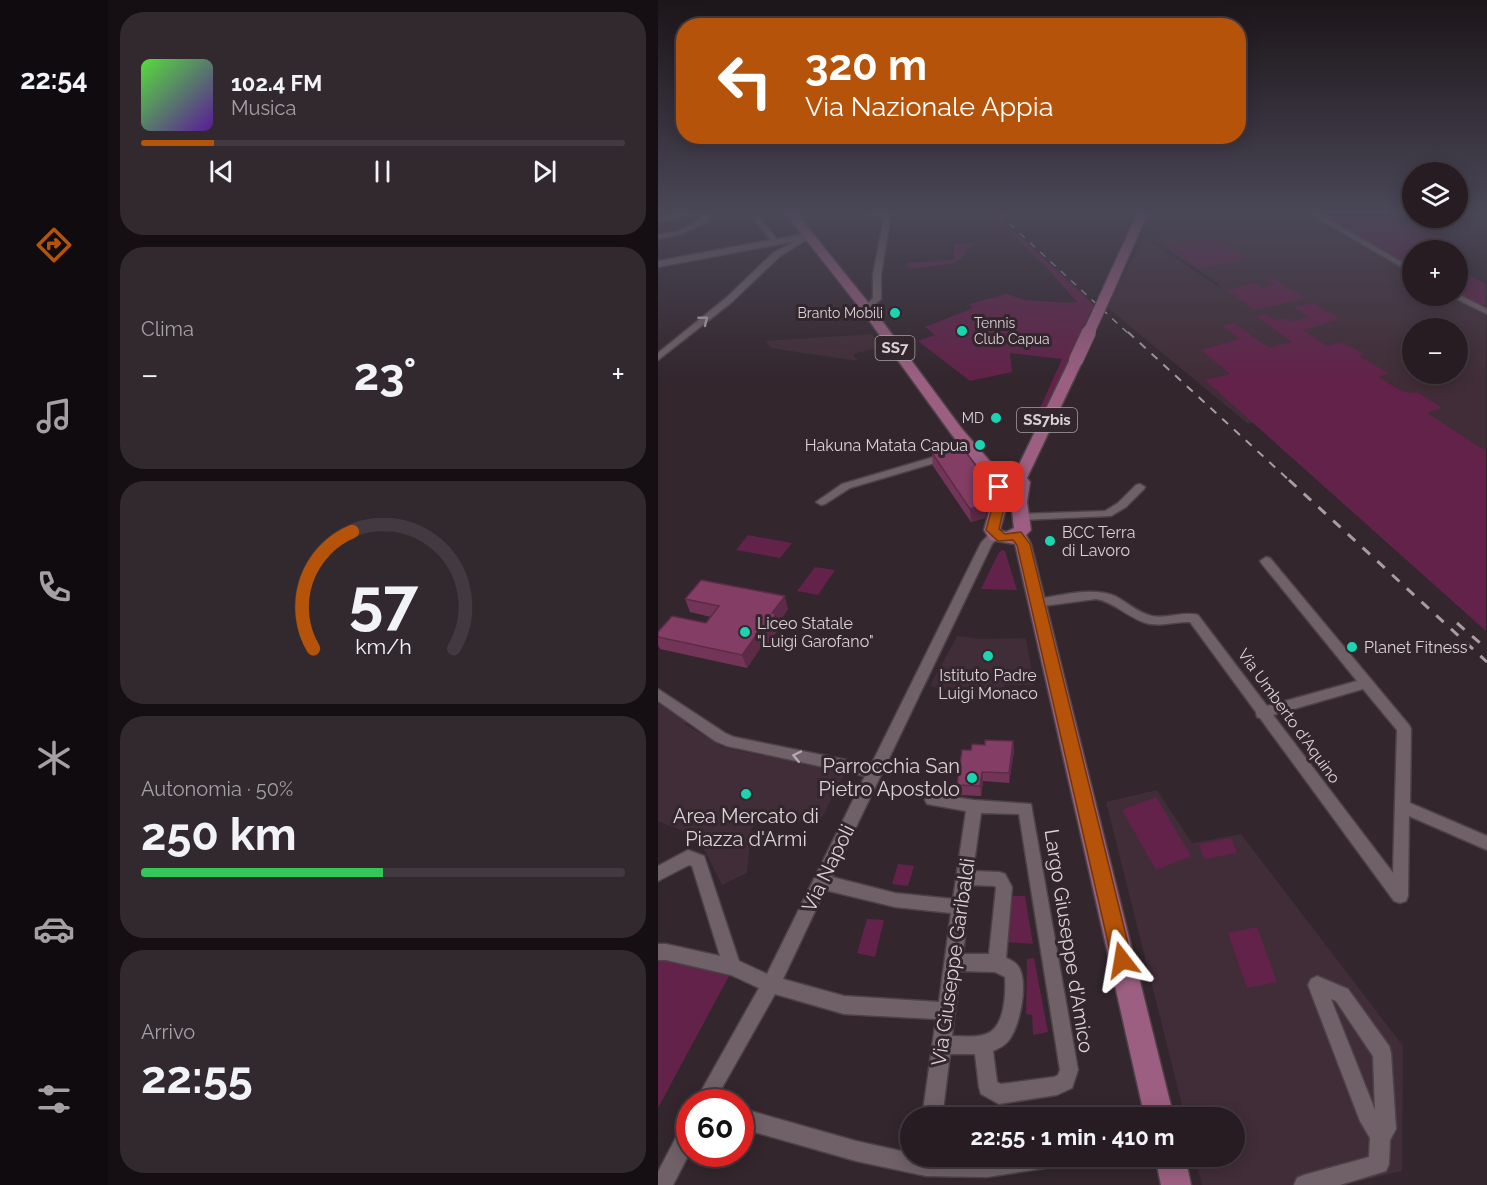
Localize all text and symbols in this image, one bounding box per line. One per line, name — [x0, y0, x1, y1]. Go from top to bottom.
text: 320 m — [805, 41, 927, 90]
icon: left — [706, 42, 784, 120]
text: 22:54 — [20, 64, 88, 95]
text: 102.4 FM — [231, 70, 322, 96]
text: Via Nazionale Appia — [805, 91, 1053, 122]
text: Musica — [231, 96, 296, 120]
icon: previous — [205, 155, 238, 188]
icon: pause — [366, 155, 399, 188]
icon: next — [528, 155, 561, 188]
map controls — [1402, 162, 1468, 384]
button: layers — [1402, 162, 1468, 228]
icon: directions — [33, 224, 75, 266]
button: + — [1402, 240, 1468, 306]
place label: Branto Mobili — [798, 305, 883, 321]
marker: Branto Mobili — [888, 306, 902, 320]
place label: Tennis Club Capua — [974, 315, 1050, 347]
one-way arrow — [697, 316, 708, 327]
text: Clima — [141, 317, 194, 341]
button: − — [1402, 318, 1468, 384]
marker: Tennis Club Capua — [955, 324, 969, 338]
road number: SS7 — [876, 336, 914, 360]
text: 23° — [354, 348, 416, 401]
text: − — [141, 355, 159, 394]
text: + — [611, 355, 625, 394]
icon: music — [33, 395, 75, 437]
road number: SS7bis — [1017, 408, 1077, 432]
place label: MD — [962, 410, 984, 426]
marker: MD — [989, 411, 1003, 425]
place label: Hakuna Matata Capua — [805, 436, 968, 455]
marker: Hakuna Matata Capua — [973, 438, 987, 452]
pin — [973, 461, 1024, 512]
icon: arrive — [982, 470, 1015, 503]
place label: BCC Terra di Lavoro — [1062, 523, 1135, 560]
marker: BCC Terra di Lavoro — [1043, 534, 1057, 548]
text: 57 — [348, 565, 419, 639]
icon: phone — [33, 566, 75, 608]
place label: Liceo Statale "Luigi Garofano" — [757, 614, 874, 651]
marker: Liceo Statale "Luigi Garofano" — [738, 625, 752, 639]
text: km/h — [355, 635, 411, 660]
place label: Planet Fitness — [1364, 638, 1468, 657]
marker: Planet Fitness — [1345, 640, 1359, 654]
street label: Via Umberto d'Aquino — [1234, 645, 1344, 787]
marker: Istituto Padre Luigi Monaco — [981, 649, 995, 663]
place label: Istituto Padre Luigi Monaco — [938, 666, 1038, 703]
icon: climate — [33, 737, 75, 779]
one-way arrow — [792, 750, 802, 763]
place label: Parrocchia San Pietro Apostolo — [819, 754, 960, 801]
marker: Parrocchia San Pietro Apostolo — [965, 771, 979, 785]
text: Autonomia · 50% — [141, 777, 293, 801]
marker: Area Mercato di Piazza d'Armi — [739, 787, 753, 801]
place label: Area Mercato di Piazza d'Armi — [673, 804, 819, 851]
text: 250 km — [141, 808, 297, 861]
street label: Via Napoli — [797, 820, 859, 916]
street label: Largo Giuseppe d'Amico — [1039, 827, 1099, 1055]
street label: Via Giuseppe Garibaldi — [927, 857, 979, 1067]
icon: car — [33, 908, 75, 950]
position arrow — [1090, 928, 1154, 992]
text: Arrivo — [141, 1020, 195, 1044]
text: 22:55 — [141, 1051, 253, 1104]
icon: filters — [33, 1078, 75, 1120]
speed limit sign: 60 — [676, 1089, 754, 1167]
text: 22:55 · 1 min · 410 m — [971, 1124, 1174, 1150]

